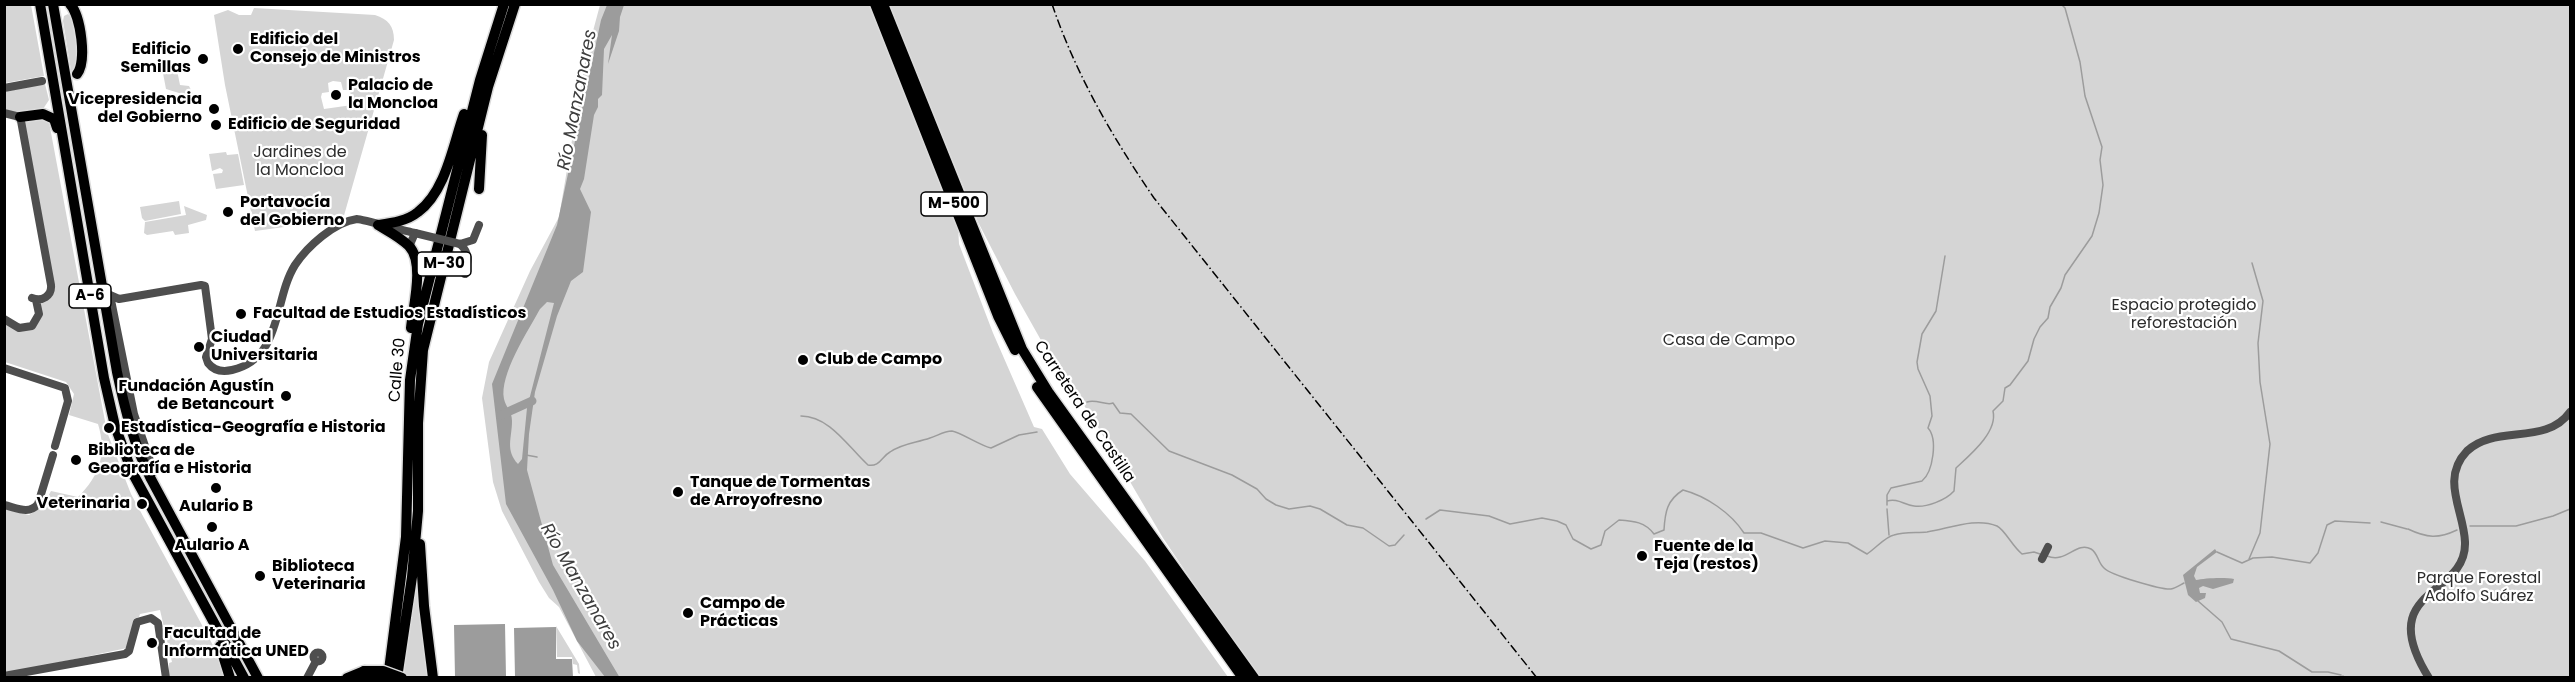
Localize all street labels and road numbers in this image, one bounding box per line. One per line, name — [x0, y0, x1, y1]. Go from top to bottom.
road number: M-500 — [921, 192, 987, 216]
road number: M-30 — [417, 252, 471, 276]
road number: A-6 — [69, 284, 111, 308]
street label: Calle 30 — [386, 337, 410, 403]
street label: Carretera de Castilla — [1029, 337, 1139, 487]

